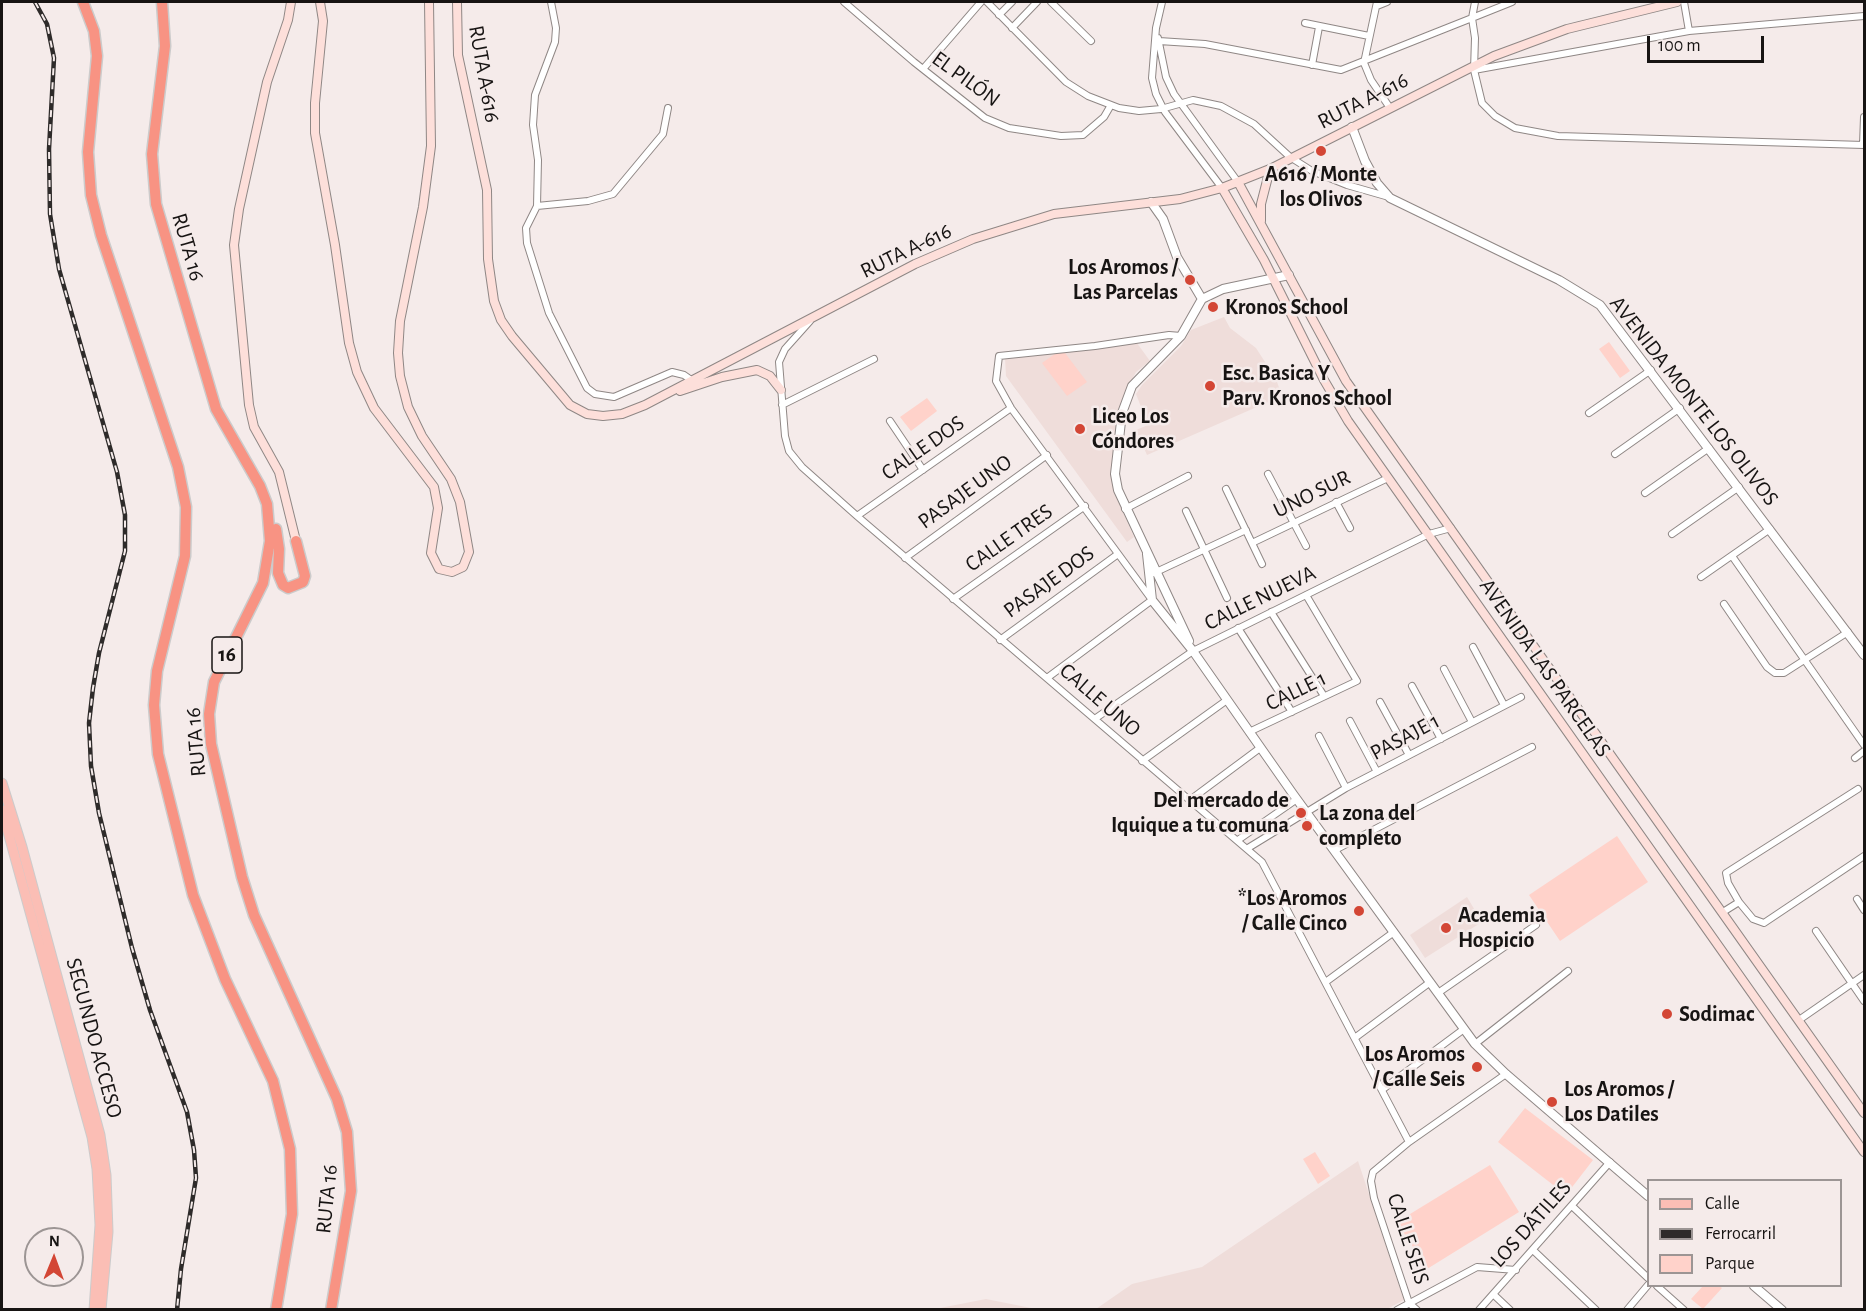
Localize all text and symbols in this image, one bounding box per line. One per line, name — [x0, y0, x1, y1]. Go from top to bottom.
street label: RUTA A-616 — [462, 23, 506, 125]
scale bar — [1650, 24, 1767, 62]
text: 100 m — [1658, 37, 1701, 55]
street label: EL PILÓN — [927, 45, 1005, 113]
street label: RUTA A-616 — [1313, 67, 1413, 135]
marker: A616 / Monte los Olivos — [1314, 144, 1328, 158]
place label: A616 / Monte los Olivos — [1265, 161, 1377, 212]
street label: RUTA 16 — [166, 210, 210, 284]
street label: RUTA A-616 — [856, 218, 956, 284]
place label: Los Aromos / Las Parcelas — [1068, 254, 1178, 306]
marker: Los Aromos / Las Parcelas — [1183, 273, 1197, 287]
street label: AVENIDA MONTE LOS OLIVOS — [1604, 291, 1784, 511]
place label: Kronos School — [1225, 294, 1349, 320]
marker: Kronos School — [1206, 300, 1220, 314]
place label: Esc. Basica Y Parv. Kronos School — [1222, 360, 1392, 412]
marker: Esc. Basica Y Parv. Kronos School — [1203, 379, 1217, 393]
place label: Liceo Los Cóndores — [1092, 403, 1174, 454]
street label: CALLE DOS — [876, 410, 970, 486]
marker: Liceo Los Cóndores — [1073, 422, 1087, 436]
street label: PASAJE UNO — [913, 449, 1017, 535]
street label: UNO SUR — [1269, 464, 1355, 524]
street label: CALLE TRES — [960, 498, 1058, 578]
street label: PASAJE DOS — [998, 540, 1100, 624]
street label: CALLE NUEVA — [1200, 560, 1320, 636]
street label: AVENIDA LAS PARCELAS — [1473, 574, 1617, 762]
road number: 16 — [212, 637, 242, 673]
street label: CALLE UNO — [1054, 658, 1146, 742]
street label: CALLE 1 — [1261, 665, 1331, 717]
street label: RUTA 16 — [180, 706, 212, 778]
street label: PASAJE 1 — [1366, 708, 1444, 766]
place label: Del mercado de Iquique a tu comuna — [1111, 787, 1289, 838]
place label: La zona del completo — [1319, 800, 1416, 852]
marker: Del mercado de Iquique a tu comuna — [1294, 806, 1308, 820]
marker: La zona del completo — [1300, 819, 1314, 833]
place label: *Los Aromos / Calle Cinco — [1238, 885, 1347, 936]
place label: Academia Hospicio — [1458, 902, 1546, 954]
marker: *Los Aromos / Calle Cinco — [1352, 904, 1366, 918]
marker: Academia Hospicio — [1439, 921, 1453, 935]
street label: SEGUNDO ACCESO — [60, 955, 128, 1121]
place label: Sodimac — [1679, 1001, 1755, 1027]
marker: Sodimac — [1660, 1007, 1674, 1021]
place label: Los Aromos / Calle Seis — [1364, 1041, 1465, 1092]
marker: Los Aromos / Calle Seis — [1470, 1060, 1484, 1074]
place label: Los Aromos / Los Datiles — [1564, 1076, 1674, 1128]
marker: Los Aromos / Los Datiles — [1545, 1095, 1559, 1109]
street label: RUTA 16 — [310, 1163, 344, 1235]
street label: LOS DÁTILES — [1485, 1175, 1577, 1273]
legend — [1647, 1179, 1842, 1287]
street label: CALLE SEIS — [1381, 1190, 1435, 1288]
text: Calle — [1705, 1195, 1740, 1213]
text: Ferrocarril — [1705, 1225, 1776, 1243]
north arrow — [24, 1227, 84, 1287]
text: N — [49, 1233, 60, 1249]
text: Parque — [1705, 1255, 1754, 1273]

